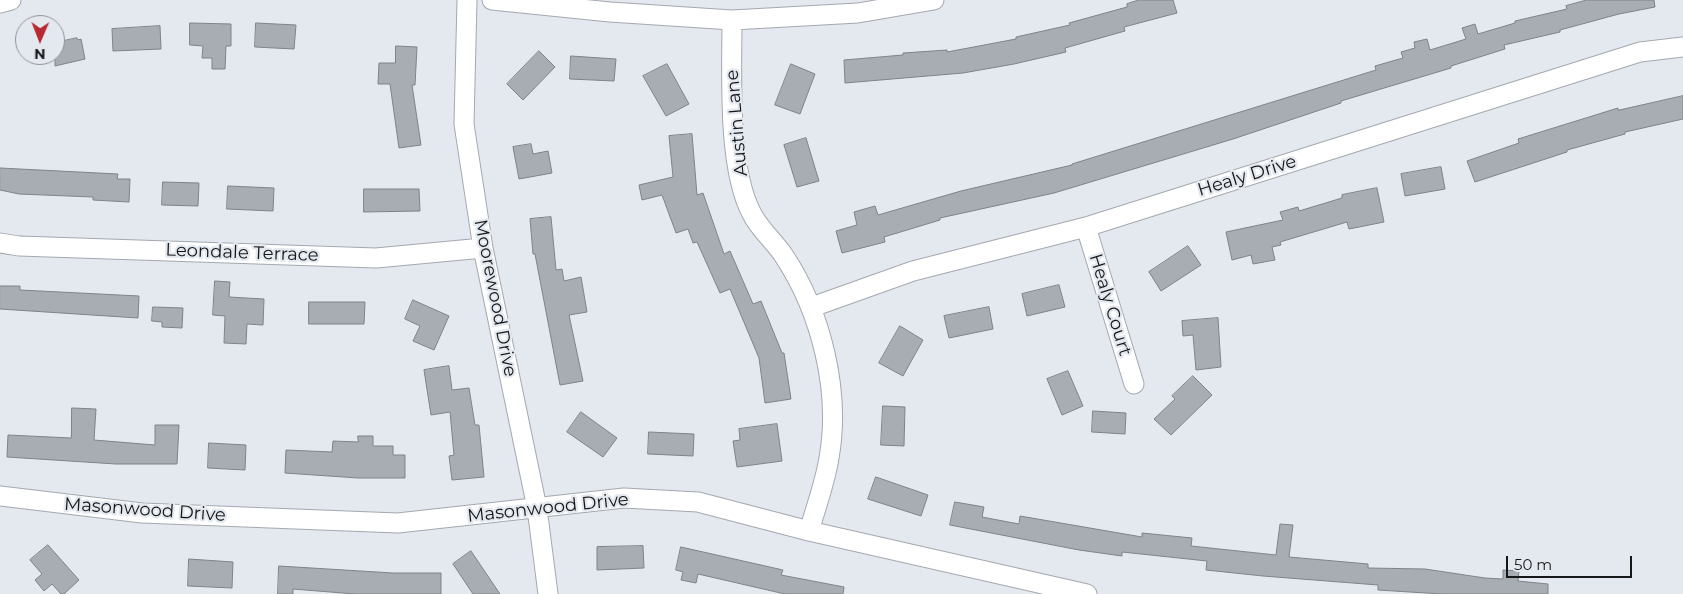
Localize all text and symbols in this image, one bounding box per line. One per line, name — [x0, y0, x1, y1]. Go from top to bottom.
north arrow — [15, 15, 65, 65]
text: N — [34, 45, 46, 63]
street label: Austin Lane — [722, 69, 752, 177]
street label: Healy Drive — [1195, 151, 1299, 201]
street label: Moorewood Drive — [469, 218, 521, 378]
street label: Leondale Terrace — [165, 240, 319, 266]
street label: Healy Court — [1084, 251, 1136, 359]
street label: Masonwood Drive — [466, 489, 630, 527]
street label: Masonwood Drive — [63, 494, 227, 526]
scale bar — [1508, 546, 1634, 578]
text: 50 m — [1514, 555, 1552, 574]

